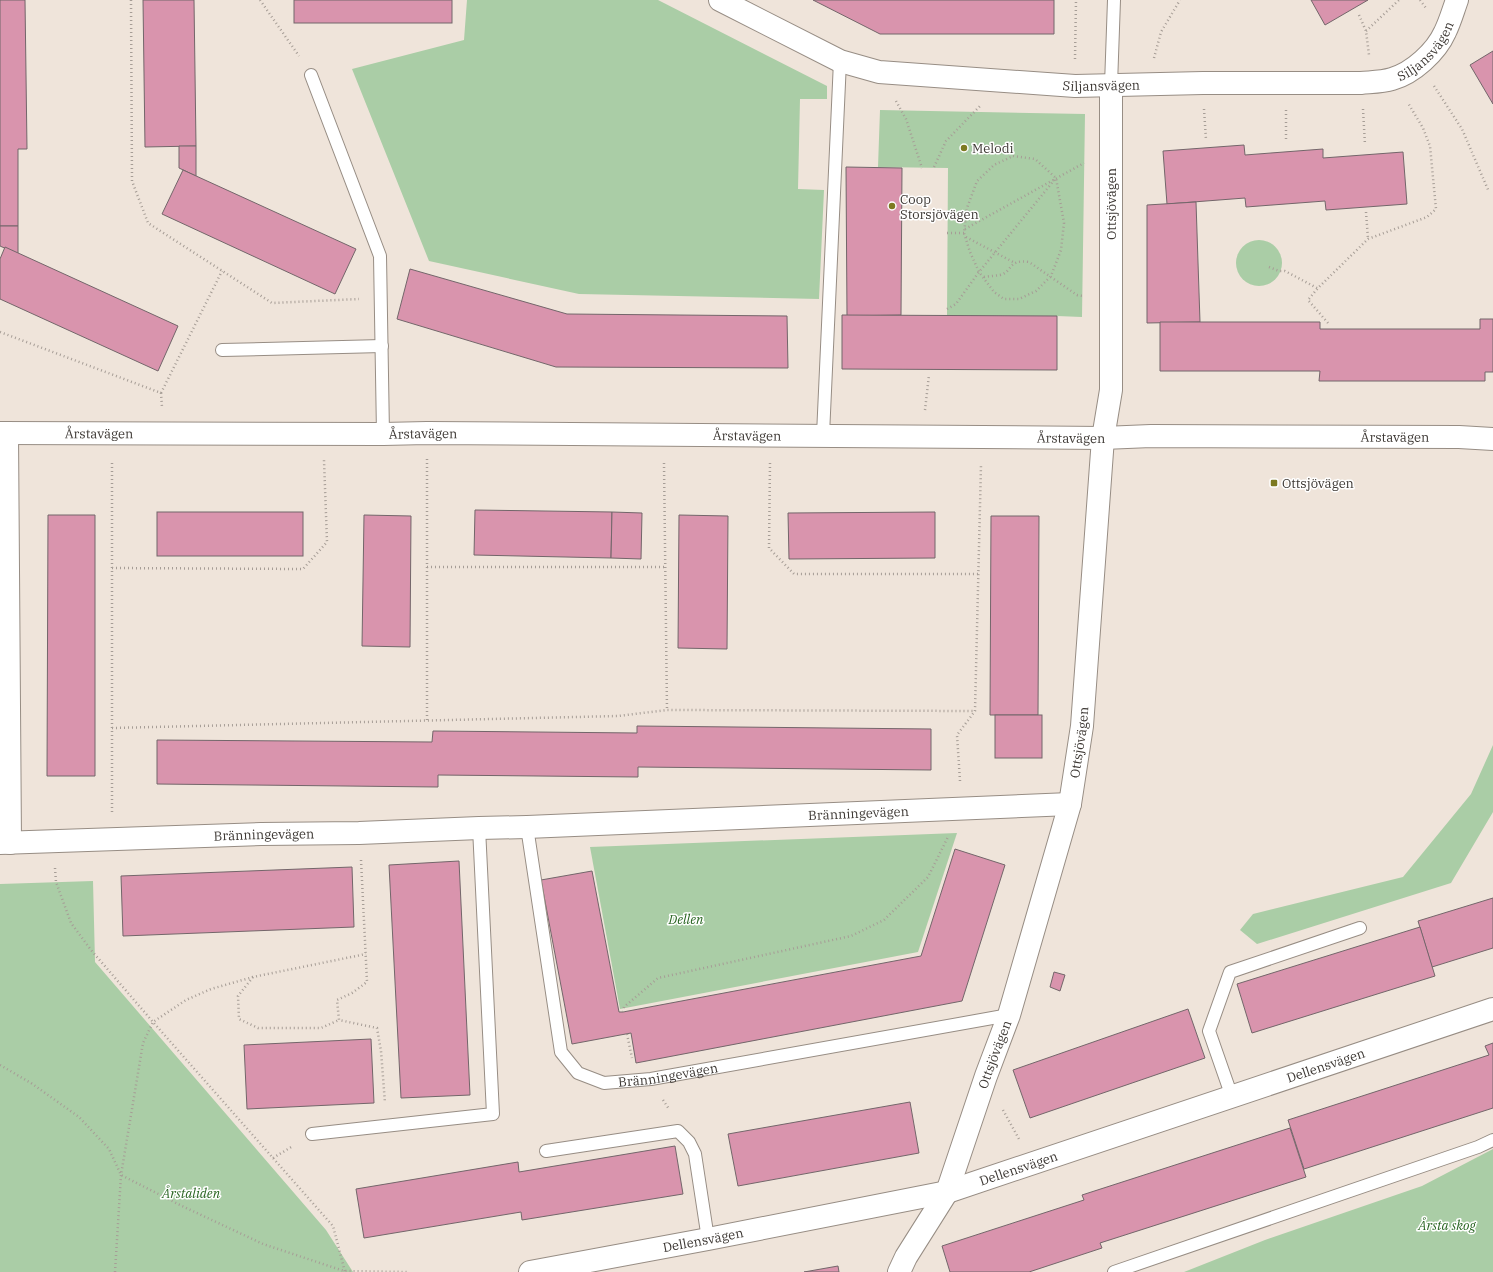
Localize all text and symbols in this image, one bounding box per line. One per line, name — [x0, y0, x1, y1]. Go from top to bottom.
street label: Siljansvägen — [1395, 19, 1458, 85]
street label: Siljansvägen — [1062, 76, 1140, 95]
place label: Melodi — [972, 140, 1014, 157]
marker: Melodi — [959, 143, 969, 153]
street label: Ottsjövägen — [1103, 168, 1120, 240]
place label: Coop Storsjövägen — [900, 191, 979, 223]
marker: Coop Storsjövägen — [887, 201, 897, 211]
street label: Årstavägen — [65, 425, 133, 442]
street label: Årstavägen — [389, 425, 457, 443]
street label: Årstavägen — [713, 427, 781, 445]
street label: Årstavägen — [1361, 429, 1429, 446]
street label: Årstavägen — [1037, 430, 1105, 447]
place label: Ottsjövägen — [1282, 475, 1354, 492]
marker: Ottsjövägen — [1269, 478, 1279, 488]
street label: Ottsjövägen — [1066, 706, 1092, 779]
street label: Bränningevägen — [808, 803, 909, 824]
street label: Bränningevägen — [213, 825, 314, 845]
park label: Dellen — [668, 911, 704, 928]
street label: Ottsjövägen — [974, 1018, 1015, 1091]
street label: Dellensvägen — [1284, 1045, 1367, 1087]
street label: Bränningevägen — [617, 1059, 719, 1091]
street label: Dellensvägen — [977, 1147, 1060, 1190]
park label: Årstaliden — [161, 1185, 221, 1202]
park label: Årsta skog — [1417, 1217, 1477, 1234]
street label: Dellensvägen — [661, 1224, 745, 1256]

